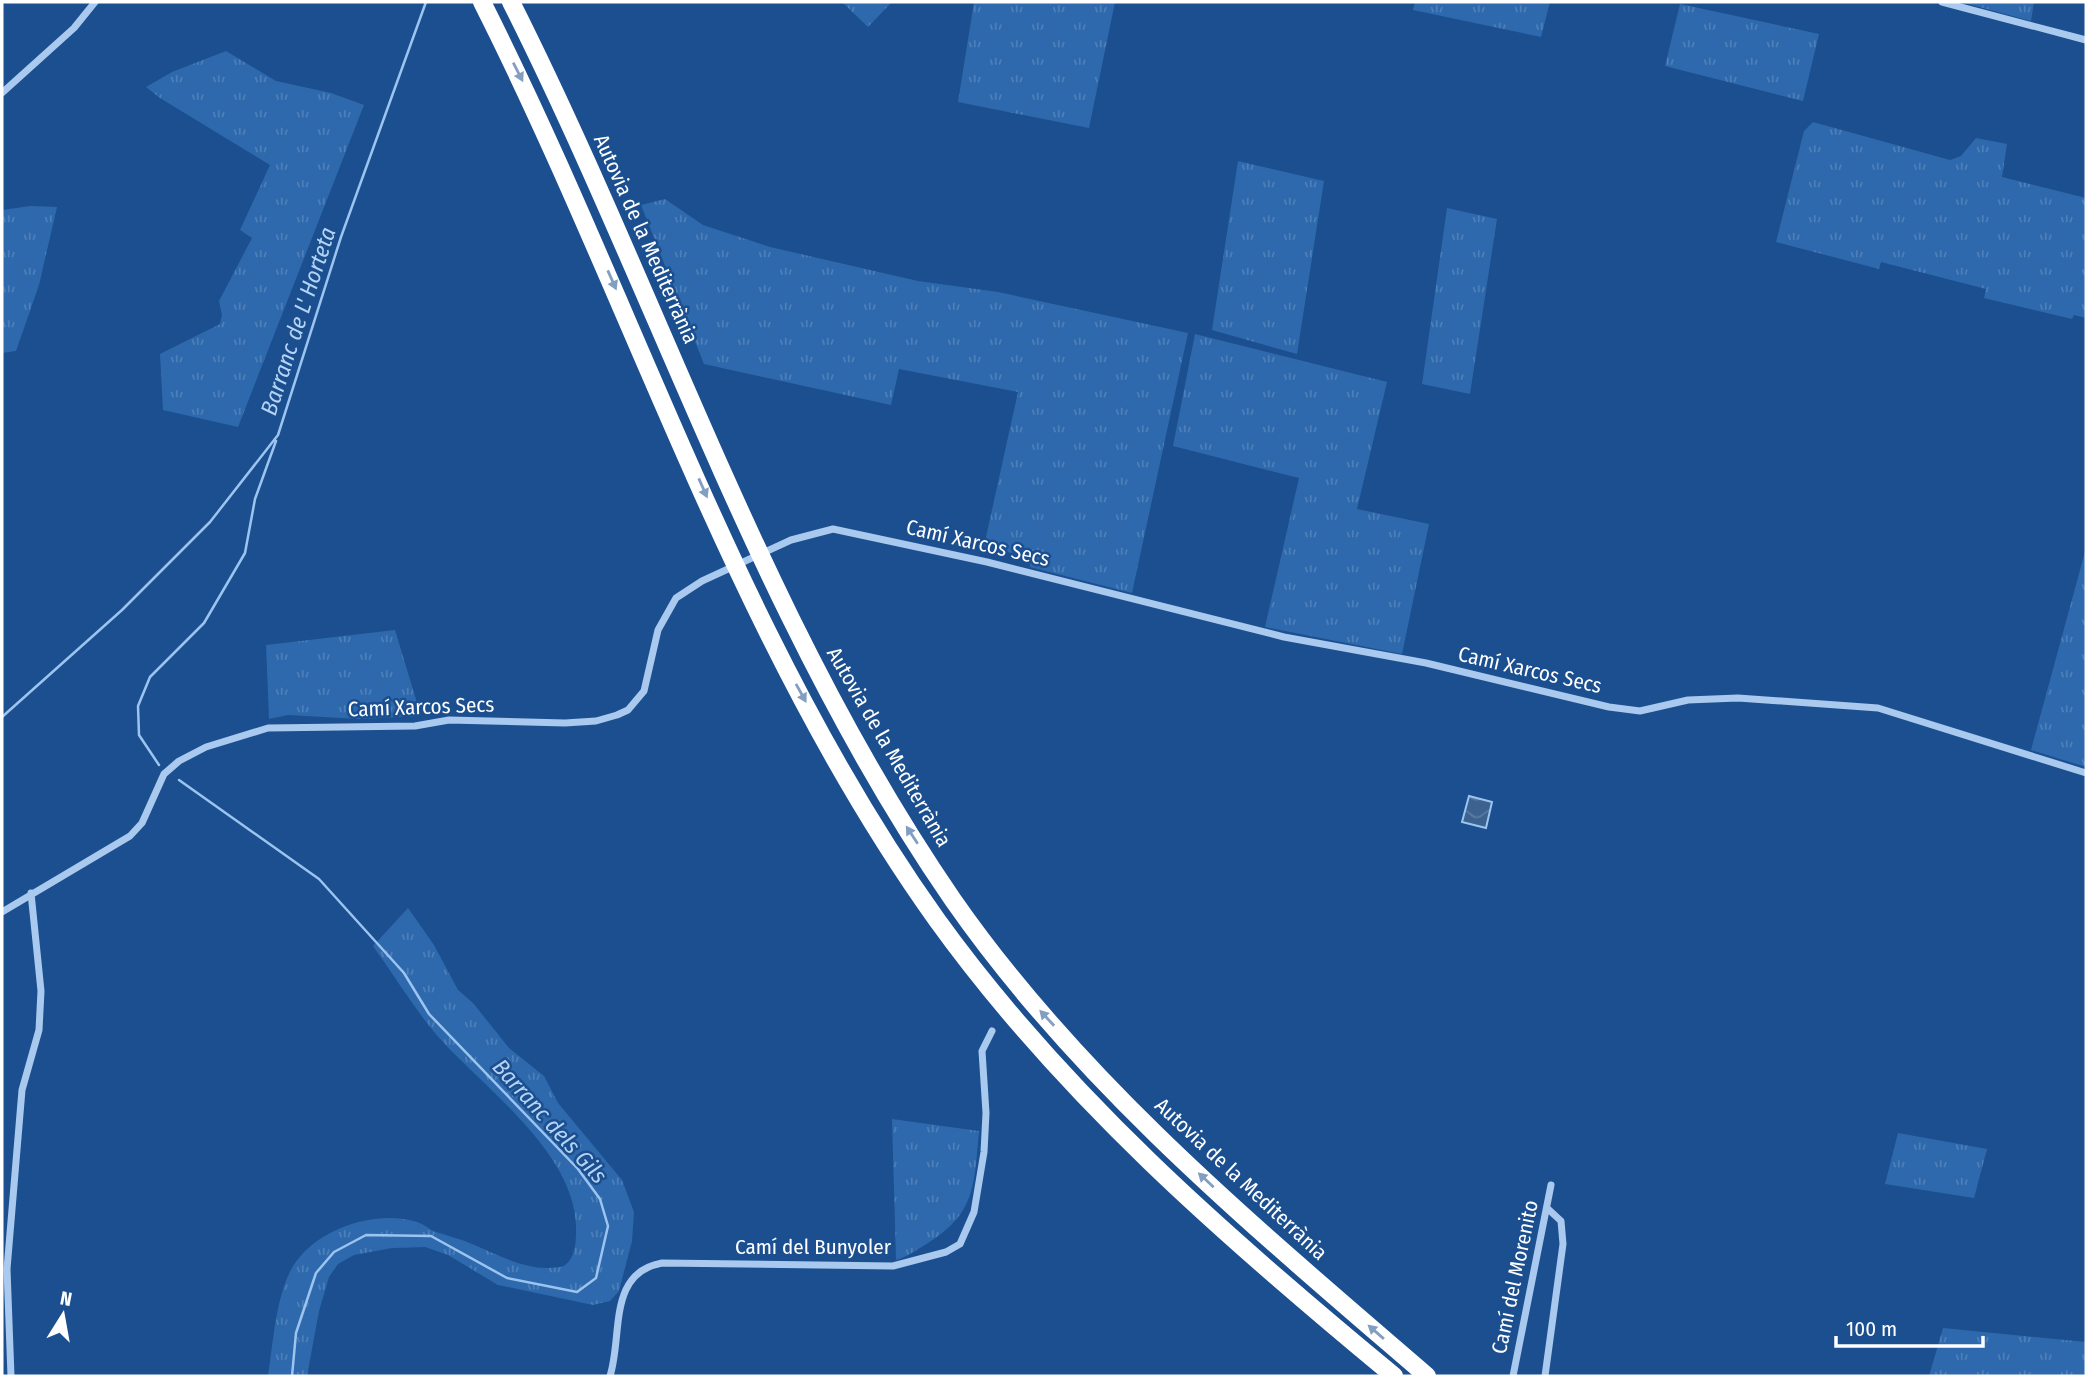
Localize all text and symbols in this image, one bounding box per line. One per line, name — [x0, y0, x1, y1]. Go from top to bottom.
one-way arrow — [512, 62, 523, 82]
street label: Autovia de la Mediterrània — [588, 130, 704, 348]
water label: Barranc de L' Horteta — [254, 224, 342, 418]
one-way arrow — [607, 269, 618, 290]
one-way arrow — [697, 478, 709, 498]
street label: Camí Xarcos Secs — [904, 514, 1052, 572]
street label: Camí Xarcos Secs — [1456, 641, 1604, 699]
street label: Autovia de la Mediterrània — [821, 642, 957, 852]
one-way arrow — [795, 684, 807, 703]
street label: Camí Xarcos Secs — [347, 691, 495, 723]
one-way arrow — [906, 825, 919, 845]
one-way arrow — [1039, 1009, 1055, 1027]
water label: Barranc dels Gils — [487, 1053, 613, 1189]
street label: Autovia de la Mediterrània — [1149, 1092, 1333, 1266]
one-way arrow — [1197, 1172, 1215, 1188]
street label: Camí del Morenito — [1486, 1198, 1544, 1356]
street label: Camí del Bunyoler — [735, 1234, 892, 1260]
north arrow — [28, 1280, 98, 1350]
text: N — [58, 1286, 74, 1311]
scale bar — [1836, 1304, 1983, 1348]
text: 100 m — [1846, 1316, 1897, 1342]
one-way arrow — [1367, 1325, 1384, 1340]

